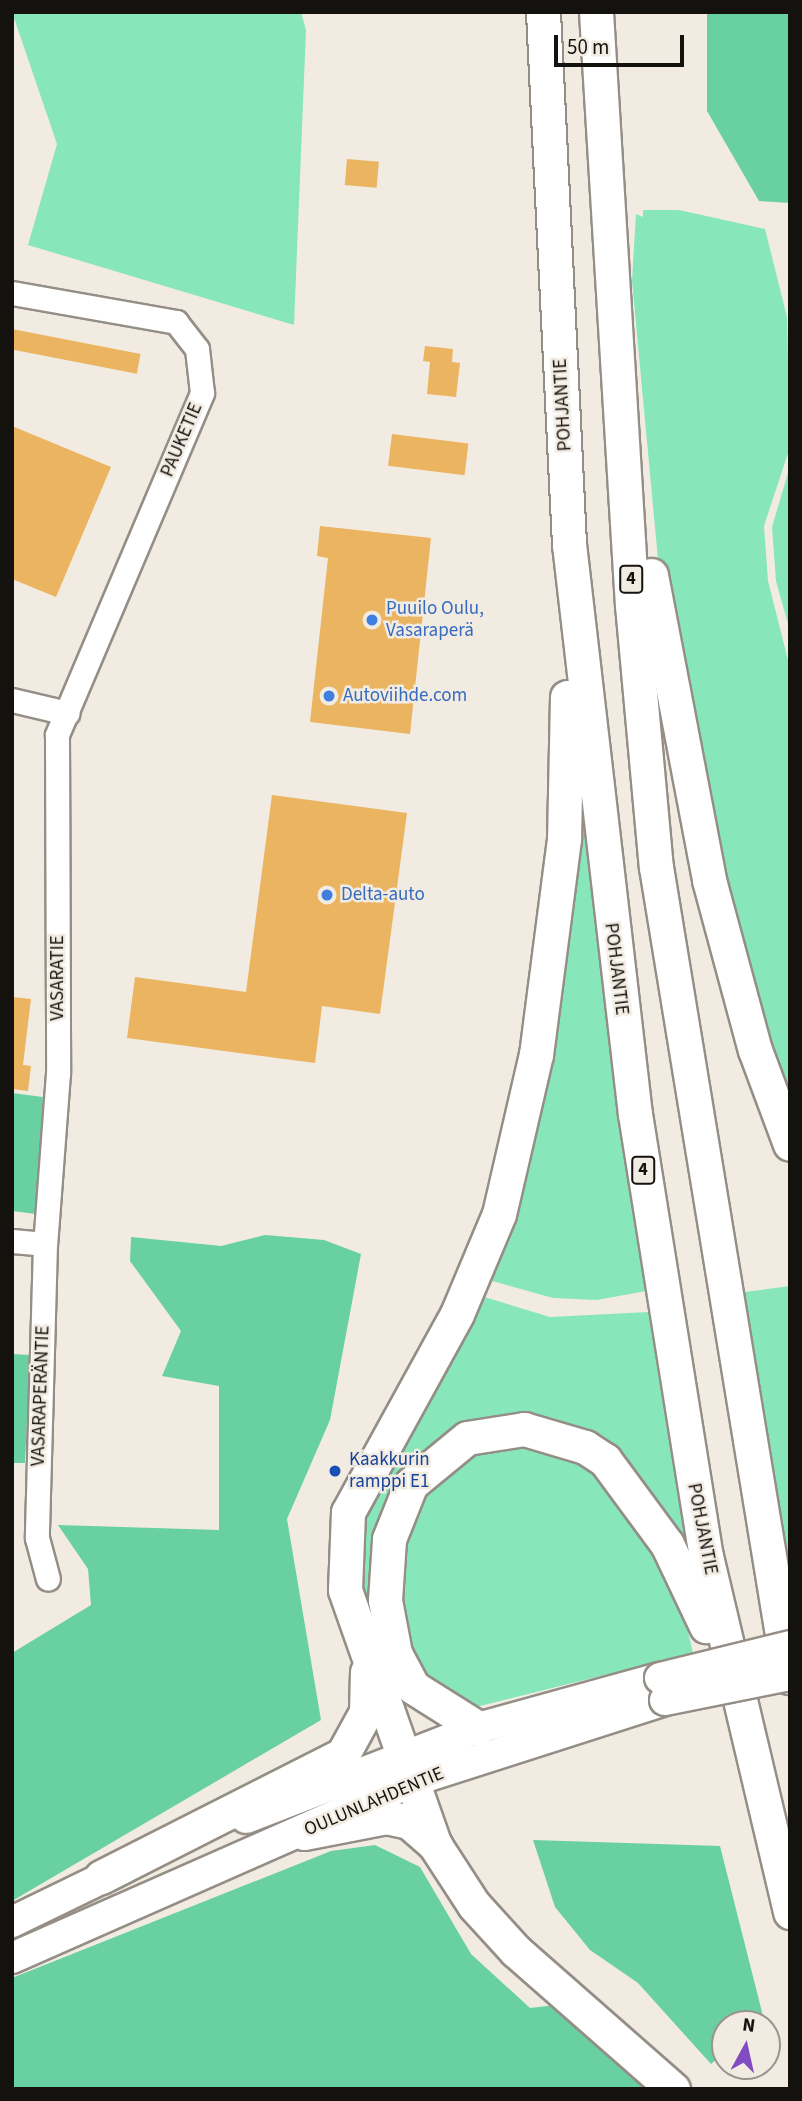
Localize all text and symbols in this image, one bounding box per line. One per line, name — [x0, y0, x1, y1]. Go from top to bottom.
scale bar — [557, 21, 686, 65]
text: 50 m — [567, 32, 609, 62]
street label: POHJANTIE — [549, 358, 577, 452]
street label: PAUKETIE — [156, 399, 208, 481]
road number: 4 — [619, 564, 643, 594]
place label: Puuilo Oulu, Vasaraperä — [386, 598, 484, 642]
marker: Puuilo Oulu, Vasaraperä — [364, 612, 380, 628]
place label: Autoviihde.com — [343, 685, 467, 707]
marker: Autoviihde.com — [321, 688, 337, 704]
place label: Delta-auto — [341, 884, 425, 906]
marker: Delta-auto — [319, 887, 335, 903]
street label: POHJANTIE — [599, 922, 633, 1016]
street label: VASARATIE — [47, 935, 69, 1021]
road number: 4 — [631, 1156, 655, 1184]
street label: VASARAPERÄNTIE — [27, 1325, 55, 1467]
place label: Kaakkurin ramppi E1 — [349, 1449, 430, 1493]
marker: Kaakkurin ramppi E1 — [327, 1463, 343, 1479]
street label: POHJANTIE — [682, 1481, 722, 1577]
street label: OULUNLAHDENTIE — [301, 1762, 447, 1842]
north arrow — [711, 2010, 781, 2080]
text: N — [741, 2011, 757, 2040]

